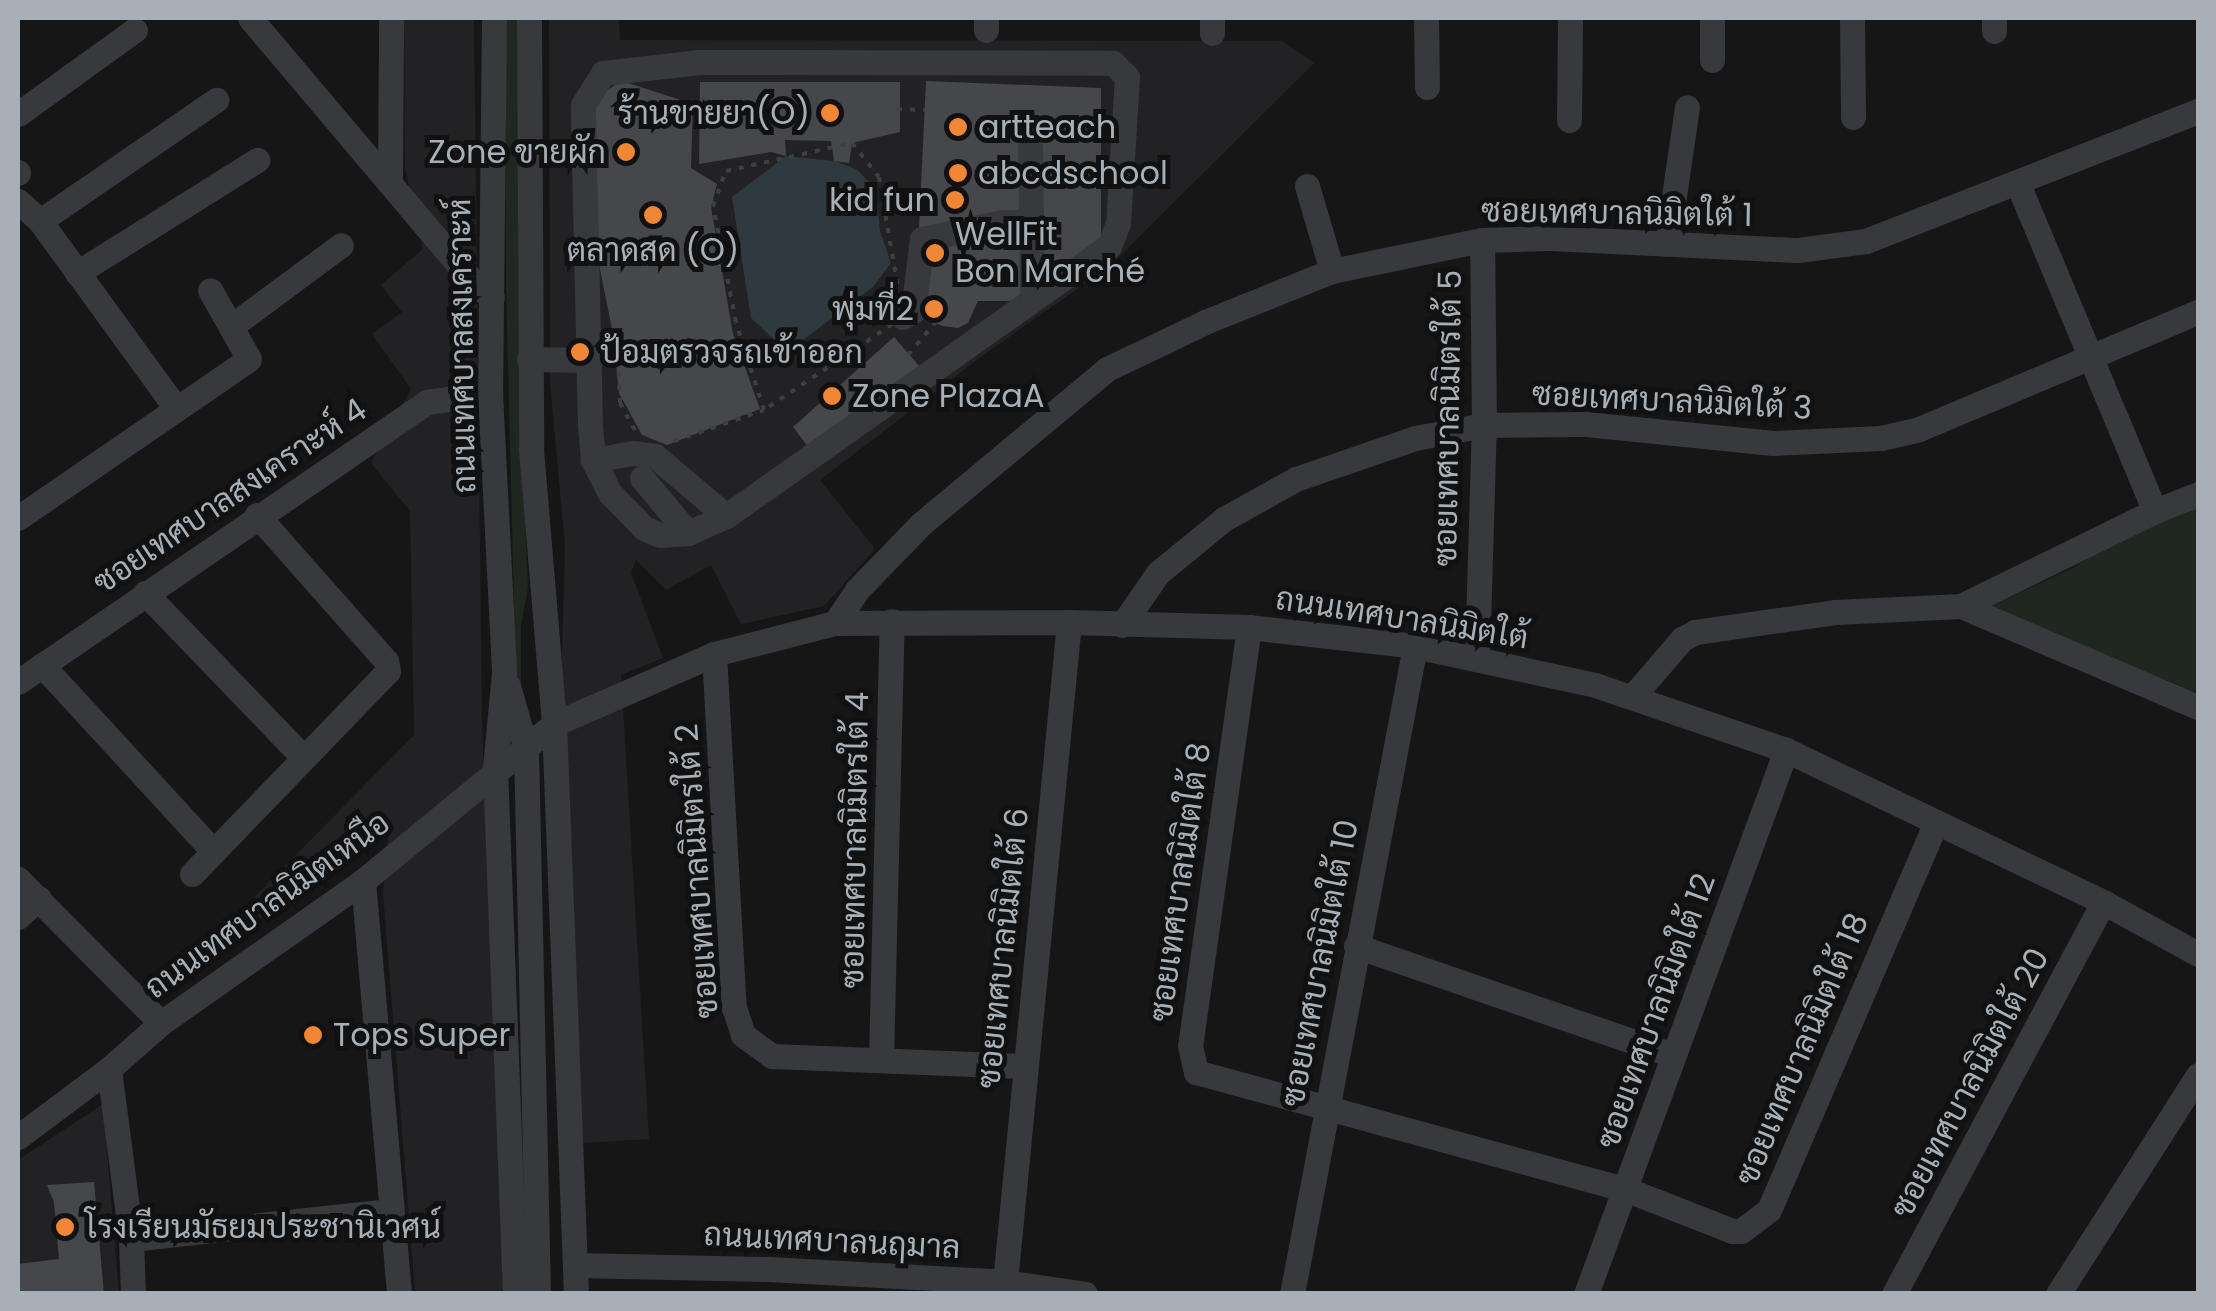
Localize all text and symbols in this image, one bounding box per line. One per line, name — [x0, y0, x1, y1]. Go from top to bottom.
place label: ร้านขายยา(O) — [618, 94, 810, 132]
marker: ร้านขายยา(O) — [819, 102, 841, 124]
place label: artteach — [978, 108, 1116, 146]
marker: artteach — [947, 116, 969, 138]
place label: Zone ขายผัก — [428, 133, 606, 171]
marker: Zone ขายผัก — [615, 141, 637, 163]
place label: abcdschool — [978, 154, 1168, 192]
marker: abcdschool — [947, 162, 969, 184]
place label: kid fun — [829, 181, 935, 219]
marker: kid fun — [944, 189, 966, 211]
street label: ซอยเทศบาลนิมิตใต้ 1 — [1481, 191, 1753, 235]
street label: ถนนเทศบาลสงเคราะห์ — [440, 198, 484, 494]
marker: ตลาดสด (O) — [642, 204, 664, 226]
place label: WellFit Bon Marché — [955, 216, 1145, 291]
place label: ตลาดสด (O) — [567, 231, 739, 269]
marker: WellFit Bon Marché — [924, 242, 946, 264]
street label: ซอยเทศบาลนิมิตรใต้ 5 — [1426, 269, 1470, 567]
place label: พุ่มที่2 — [832, 290, 914, 328]
marker: พุ่มที่2 — [923, 298, 945, 320]
place label: ป้อมตรวจรถเข้าออก — [600, 333, 863, 371]
marker: ป้อมตรวจรถเข้าออก — [569, 341, 591, 363]
street label: ซอยเทศบาลนิมิตใต้ 3 — [1531, 374, 1813, 428]
place label: Zone PlazaA — [852, 377, 1044, 415]
marker: Zone PlazaA — [821, 385, 843, 407]
street label: ซอยเทศบาลสงเคราะห์ 4 — [86, 390, 374, 602]
street label: ถนนเทศบาลนิมิตใต้ — [1273, 579, 1531, 657]
street label: ซอยเทศบาลนิมิตรใต้ 4 — [833, 691, 877, 989]
street label: ซอยเทศบาลนิมิตรใต้ 2 — [668, 722, 726, 1020]
street label: ซอยเทศบาลนิมิตใต้ 8 — [1141, 740, 1219, 1024]
street label: ถนนเทศบาลนิมิตเหนือ — [137, 803, 397, 1007]
street label: ซอยเทศบาลนิมิตใต้ 6 — [969, 806, 1037, 1090]
street label: ซอยเทศบาลนิมิตใต้ 10 — [1273, 816, 1367, 1110]
street label: ซอยเทศบาลนิมิตใต้ 12 — [1588, 868, 1724, 1154]
street label: ซอยเทศบาลนิมิตใต้ 18 — [1727, 907, 1877, 1191]
street label: ซอยเทศบาลนิมิตใต้ 20 — [1883, 942, 2057, 1224]
place label: Tops Super — [333, 1016, 510, 1054]
marker: Tops Super — [302, 1024, 324, 1046]
place label: โรงเรียนมัธยมประชานิเวศน์ — [85, 1208, 441, 1246]
street label: ถนนเทศบาลนฤมาล — [703, 1215, 961, 1267]
marker: โรงเรียนมัธยมประชานิเวศน์ — [54, 1216, 76, 1238]

